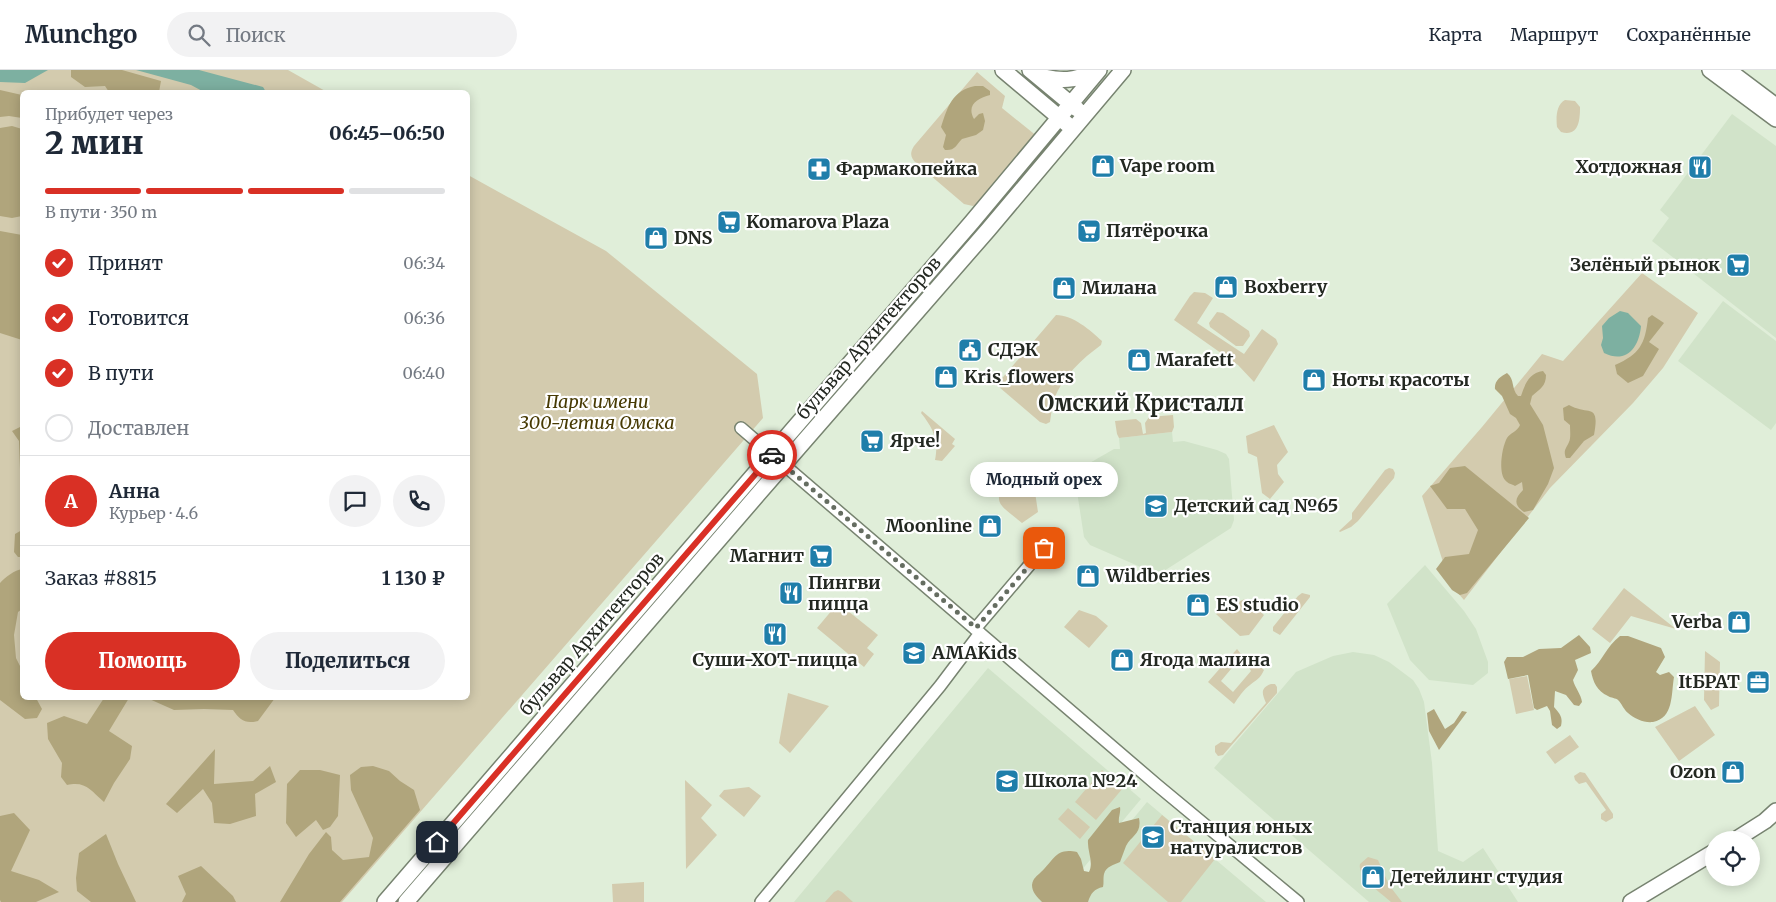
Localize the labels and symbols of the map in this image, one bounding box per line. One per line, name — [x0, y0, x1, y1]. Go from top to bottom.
shop icon: Vape room — [1090, 153, 1116, 179]
place label: Vape room — [1119, 154, 1215, 177]
restaurant icon: Хотдожная — [1687, 154, 1713, 180]
place label: Хотдожная — [1575, 155, 1682, 178]
pharmacy icon: Фармакопейка — [806, 156, 832, 182]
place label: Фармакопейка — [836, 157, 977, 180]
supermarket icon: Komarova Plaza — [716, 209, 742, 235]
place label: Komarova Plaza — [746, 210, 889, 233]
supermarket icon: Пятёрочка — [1076, 218, 1102, 244]
place label: Пятёрочка — [1106, 219, 1208, 242]
shop icon: DNS — [643, 225, 669, 251]
place label: DNS — [674, 226, 712, 249]
street label: бульвар Архитекторов — [791, 251, 946, 424]
supermarket icon: Зелёный рынок — [1725, 252, 1751, 278]
place label: Зелёный рынок — [1570, 253, 1720, 276]
shop icon: Boxberry — [1213, 274, 1239, 300]
shop icon: Милана — [1051, 275, 1077, 301]
place label: Boxberry — [1244, 275, 1328, 298]
place label: Милана — [1082, 276, 1157, 299]
public building icon: СДЭК — [957, 337, 983, 363]
place label: СДЭК — [988, 338, 1038, 361]
shop icon: Marafett — [1126, 347, 1152, 373]
place label: Marafett — [1156, 348, 1235, 371]
shop icon: Kris_flowers — [933, 364, 959, 390]
place label: Kris_flowers — [964, 365, 1074, 388]
shop icon: Ноты красоты — [1301, 367, 1327, 393]
place label: Ноты красоты — [1332, 368, 1470, 391]
district label: Омский Кристалл — [1038, 389, 1244, 417]
park label: Парк имени 300-летия Омска — [519, 390, 675, 434]
supermarket icon: Ярче! — [859, 428, 885, 454]
place label: Ярче! — [890, 429, 940, 452]
courier — [747, 430, 797, 480]
callout: Модный орех — [970, 463, 1118, 498]
school or university icon: Детский сад №65 — [1143, 493, 1169, 519]
place label: Детский сад №65 — [1174, 494, 1338, 517]
shop icon: Moonline — [977, 513, 1003, 539]
place label: Moonline — [886, 514, 972, 537]
pin — [1023, 527, 1065, 569]
supermarket icon: Магнит — [808, 543, 834, 569]
place label: Магнит — [730, 544, 804, 567]
street label: бульвар Архитекторов — [514, 547, 669, 720]
shop icon: Wildberries — [1075, 563, 1101, 589]
place label: Wildberries — [1105, 564, 1210, 587]
place label: Пингви пицца — [808, 571, 881, 615]
restaurant icon: Пингви пицца — [778, 580, 804, 606]
shop icon: ES studio — [1185, 592, 1211, 618]
place label: ES studio — [1216, 593, 1299, 616]
shop icon: Verba — [1726, 609, 1752, 635]
place label: Verba — [1671, 610, 1722, 633]
restaurant icon: Суши-ХОТ-пицца — [762, 621, 788, 647]
school or university icon: AMAKids — [901, 640, 927, 666]
place label: AMAKids — [931, 641, 1017, 664]
shop icon: Ягода малина — [1109, 647, 1135, 673]
place label: Суши-ХОТ-пицца — [693, 648, 858, 671]
place label: Ягода малина — [1140, 648, 1270, 671]
office icon: ItБРАТ — [1745, 669, 1771, 695]
place label: ItБРАТ — [1678, 670, 1740, 693]
shop icon: Ozon — [1720, 759, 1746, 785]
place label: Ozon — [1670, 760, 1716, 783]
school or university icon: Школа №24 — [994, 768, 1020, 794]
place label: Школа №24 — [1024, 769, 1138, 792]
place label: Станция юных натуралистов — [1170, 815, 1312, 859]
pin — [416, 821, 458, 863]
school or university icon: Станция юных натуралистов — [1140, 824, 1166, 850]
shop icon: Детейлинг студия — [1360, 864, 1386, 890]
place label: Детейлинг студия — [1390, 865, 1563, 888]

